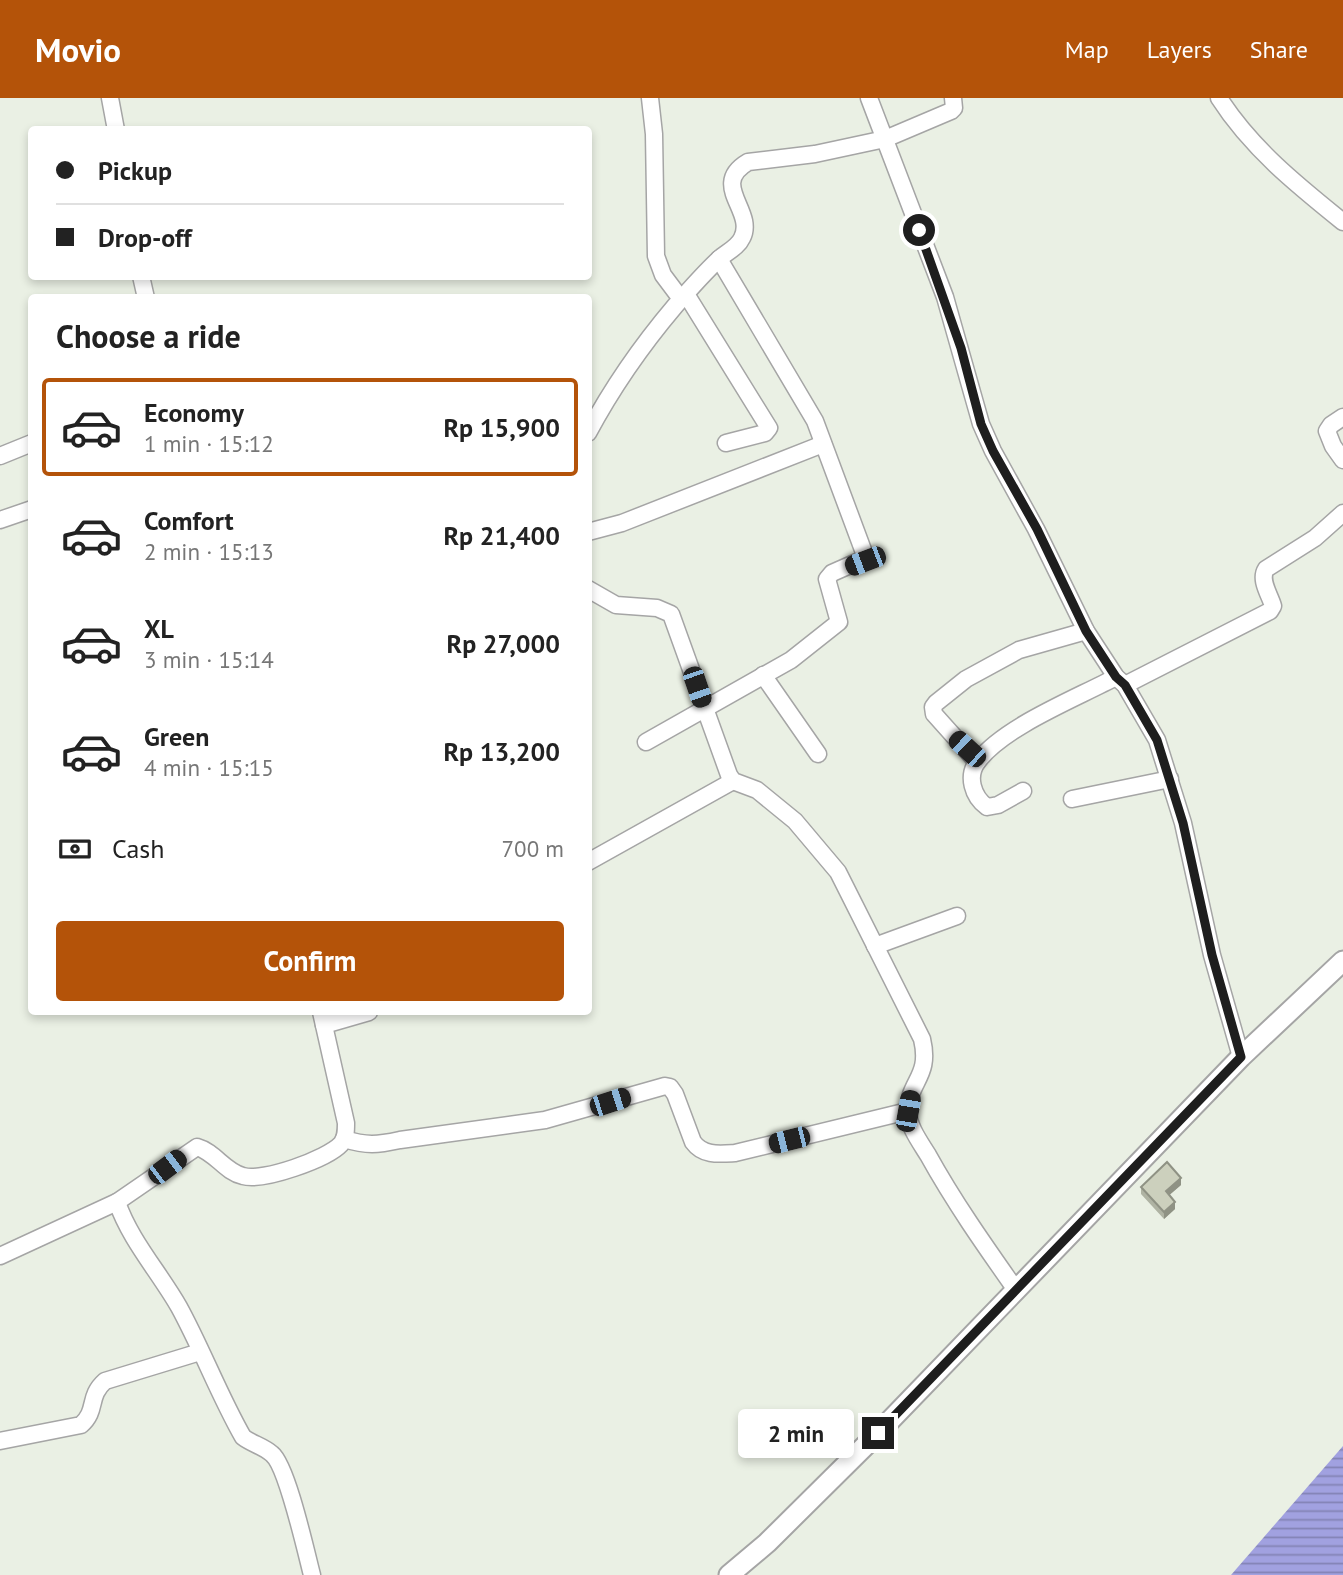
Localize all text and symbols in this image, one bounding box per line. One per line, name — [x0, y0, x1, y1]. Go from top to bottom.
text: Movio — [35, 28, 121, 71]
text: Map — [1065, 34, 1109, 65]
text: Layers — [1147, 34, 1212, 65]
text: Share — [1250, 34, 1308, 65]
text: Pickup — [98, 154, 172, 187]
route start — [903, 214, 935, 246]
text: Drop-off — [98, 221, 192, 254]
text: Choose a ride — [56, 315, 241, 357]
icon: car — [60, 396, 123, 459]
text: Economy — [144, 396, 244, 429]
text: Rp 15,900 — [443, 411, 560, 444]
text: 1 min · 15:12 — [144, 429, 274, 458]
icon: car — [60, 504, 123, 567]
text: Comfort — [144, 504, 234, 537]
text: Rp 21,400 — [443, 519, 560, 552]
text: 2 min · 15:13 — [144, 537, 274, 566]
car — [842, 544, 889, 578]
icon: car — [60, 612, 123, 675]
text: XL — [144, 612, 174, 645]
text: Rp 27,000 — [447, 627, 560, 660]
text: 3 min · 15:14 — [144, 645, 274, 674]
car — [681, 664, 714, 710]
icon: car — [60, 720, 123, 783]
text: Green — [144, 720, 209, 753]
car — [945, 727, 990, 771]
text: Rp 13,200 — [443, 735, 560, 768]
text: 4 min · 15:15 — [144, 753, 274, 782]
icon: cash — [56, 830, 94, 868]
text: Cash — [112, 832, 164, 865]
text: 700 m — [502, 834, 564, 863]
button: Confirm — [56, 921, 564, 1001]
car — [587, 1086, 634, 1118]
car — [895, 1088, 922, 1134]
car — [767, 1125, 812, 1155]
car — [144, 1146, 191, 1188]
callout: 2 min — [738, 1408, 854, 1458]
route end — [862, 1417, 894, 1449]
text: 2 min — [768, 1419, 824, 1448]

